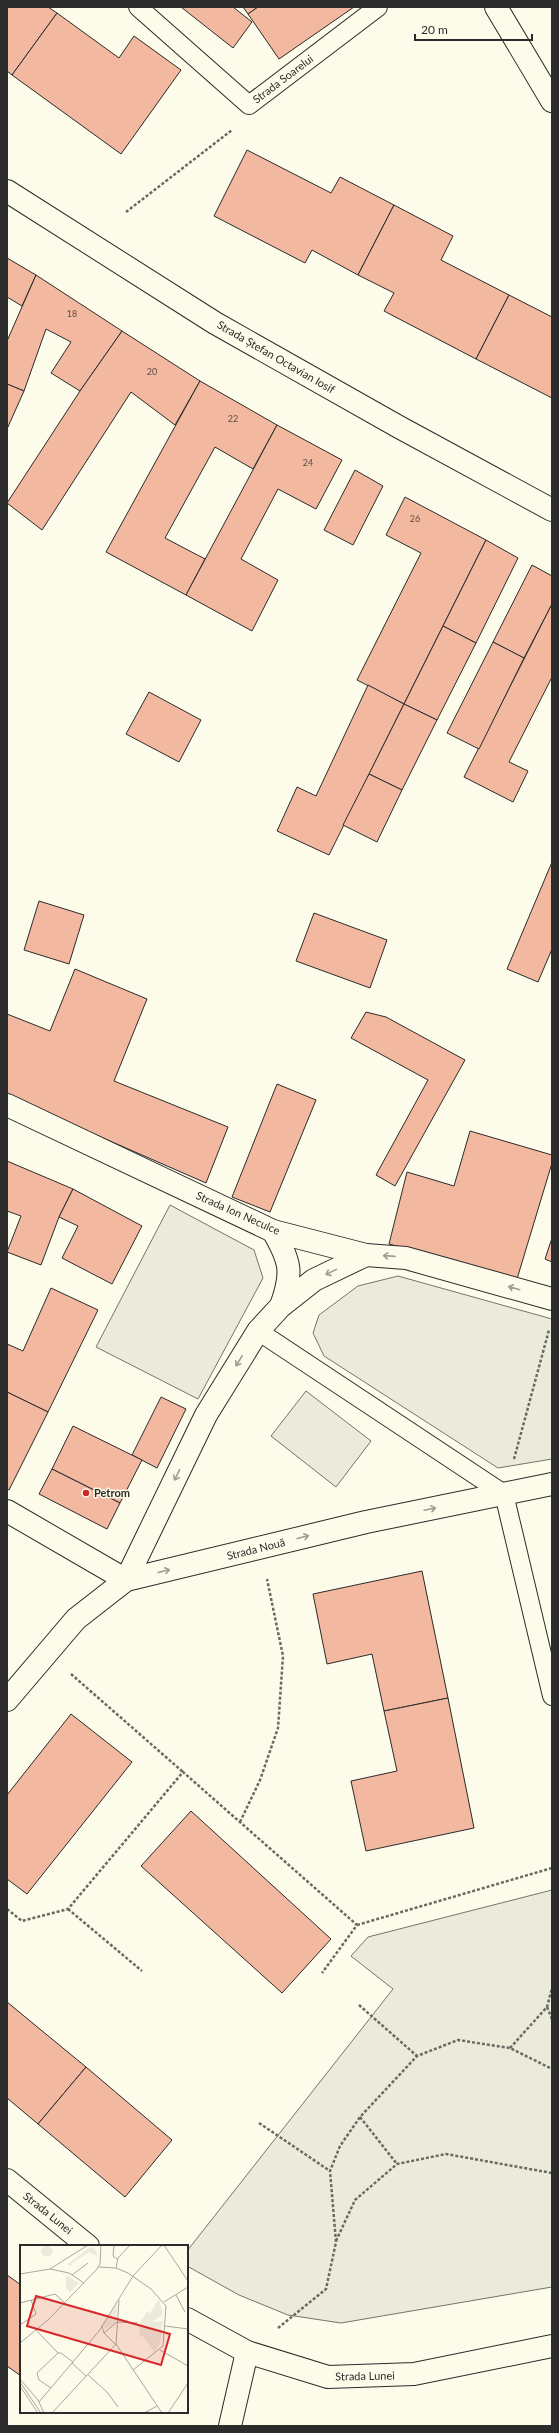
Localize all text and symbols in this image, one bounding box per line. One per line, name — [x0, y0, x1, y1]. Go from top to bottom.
scale bar — [415, 16, 532, 42]
text: 20 m — [421, 22, 448, 37]
street label: Strada Soarelui — [250, 52, 316, 105]
house number: 18 — [67, 308, 77, 319]
street label: Strada Ștefan Octavian Iosif — [215, 318, 337, 396]
house number: 20 — [147, 366, 157, 377]
house number: 22 — [228, 413, 238, 424]
house number: 24 — [303, 457, 313, 468]
house number: 26 — [410, 513, 420, 524]
street label: Strada Ion Neculce — [194, 1188, 282, 1237]
one-way arrow — [383, 1253, 396, 1260]
one-way arrow — [325, 1269, 337, 1276]
one-way arrow — [508, 1284, 521, 1291]
one-way arrow — [235, 1355, 243, 1367]
one-way arrow — [173, 1469, 180, 1481]
place label: Petrom — [94, 1486, 130, 1499]
marker: Petrom — [81, 1488, 91, 1498]
one-way arrow — [423, 1504, 436, 1512]
one-way arrow — [297, 1533, 310, 1540]
street label: Strada Nouă — [225, 1535, 286, 1562]
one-way arrow — [157, 1567, 170, 1574]
street label: Strada Lunei — [21, 2189, 76, 2237]
inset map — [20, 2245, 188, 2413]
street label: Strada Lunei — [335, 2368, 395, 2383]

